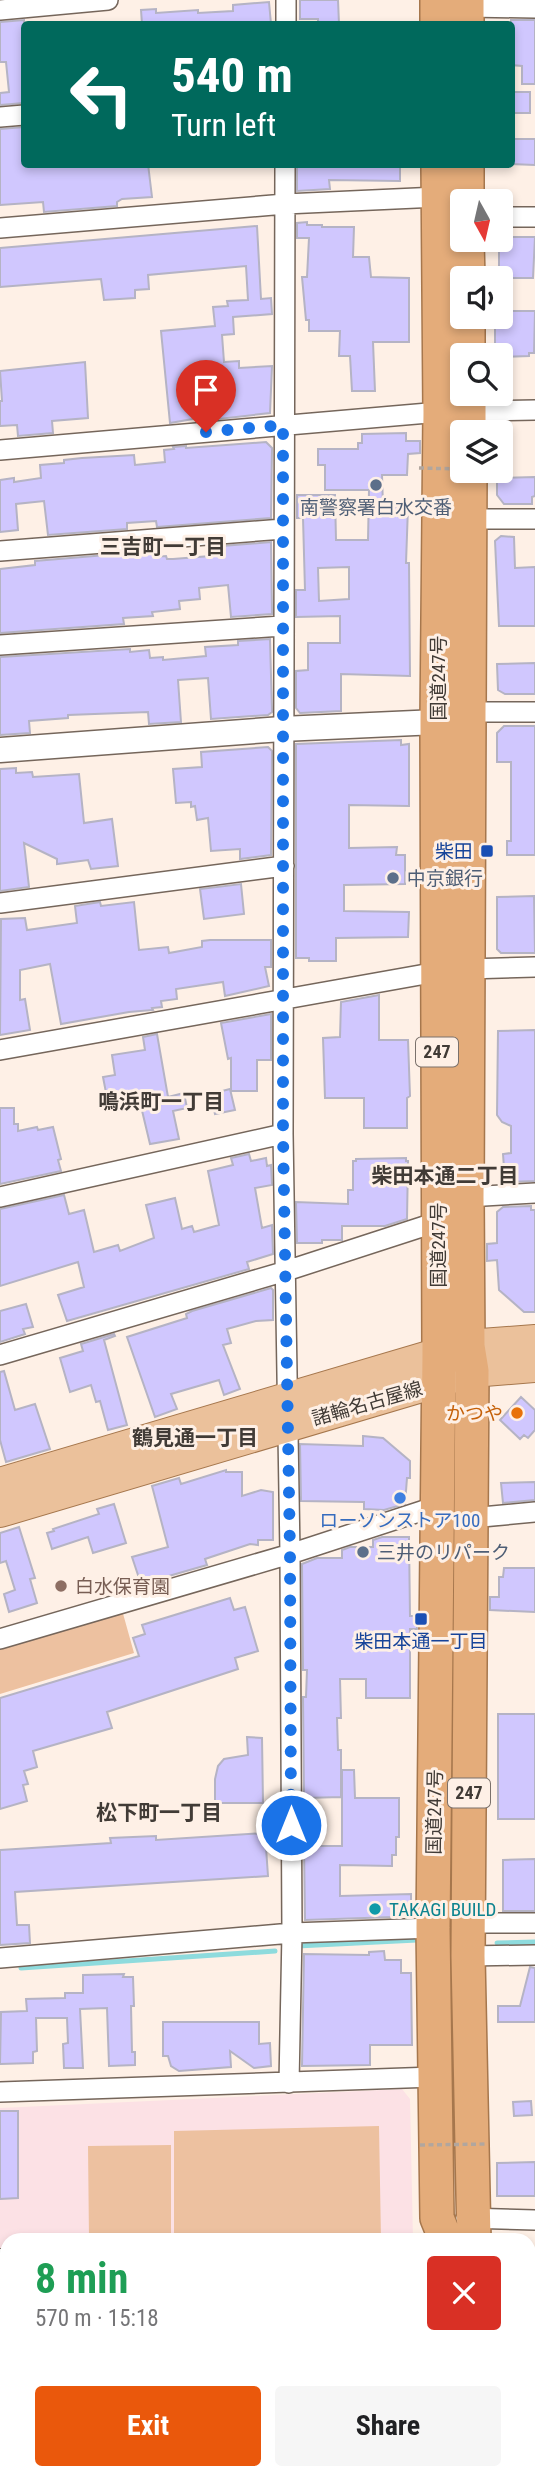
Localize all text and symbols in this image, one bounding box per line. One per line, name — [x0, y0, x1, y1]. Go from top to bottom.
text: 540 m — [171, 47, 293, 104]
icon: left — [56, 49, 147, 140]
text: Turn left — [171, 106, 276, 144]
north arrow — [450, 189, 513, 252]
map controls — [450, 189, 513, 483]
button: sound — [450, 266, 513, 329]
button: search — [450, 343, 513, 406]
pin — [176, 360, 236, 432]
icon: arrive — [187, 371, 225, 409]
button: layers — [450, 420, 513, 483]
marker: 南警察署白水交番 — [368, 477, 384, 493]
place label: 南警察署白水交番 — [300, 496, 452, 519]
district label: 三吉町一丁目 — [100, 535, 226, 559]
street label: 国道247号 — [427, 635, 450, 721]
place label: 柴田 — [435, 840, 473, 863]
marker: 柴田 — [479, 843, 495, 859]
place label: 中京銀行 — [407, 867, 483, 890]
marker: 中京銀行 — [385, 870, 401, 886]
road number: 247 — [416, 1037, 458, 1066]
district label: 鳴浜町一丁目 — [98, 1090, 224, 1114]
district label: 柴田本通二丁目 — [372, 1164, 519, 1188]
street label: 国道247号 — [427, 1202, 450, 1288]
street label: 諸輪名古屋線 — [309, 1377, 425, 1430]
place label: かつや — [446, 1402, 503, 1425]
marker: かつや — [509, 1405, 525, 1421]
district label: 鶴見通一丁目 — [132, 1426, 258, 1450]
marker: ローソンストア100 — [392, 1490, 408, 1506]
place label: ローソンストア100 — [320, 1509, 480, 1532]
place label: 三井のリパーク — [377, 1541, 510, 1564]
marker: 三井のリパーク — [355, 1544, 371, 1560]
place label: 白水保育園 — [75, 1575, 170, 1598]
marker: 白水保育園 — [53, 1578, 69, 1594]
marker: 柴田本通一丁目 — [413, 1611, 429, 1627]
place label: 柴田本通一丁目 — [354, 1630, 488, 1653]
street label: 国道247号 — [422, 1769, 447, 1855]
road number: 247 — [448, 1778, 490, 1808]
position arrow — [254, 1788, 328, 1862]
district label: 松下町一丁目 — [96, 1801, 222, 1825]
place label: TAKAGI BUILD — [389, 1898, 496, 1921]
marker: TAKAGI BUILD — [367, 1901, 383, 1917]
text: 8 min — [35, 2254, 128, 2303]
button: close — [427, 2256, 501, 2330]
text: 570 m · 15:18 — [35, 2305, 159, 2332]
button: Exit — [35, 2386, 261, 2466]
button: Share — [275, 2386, 501, 2466]

